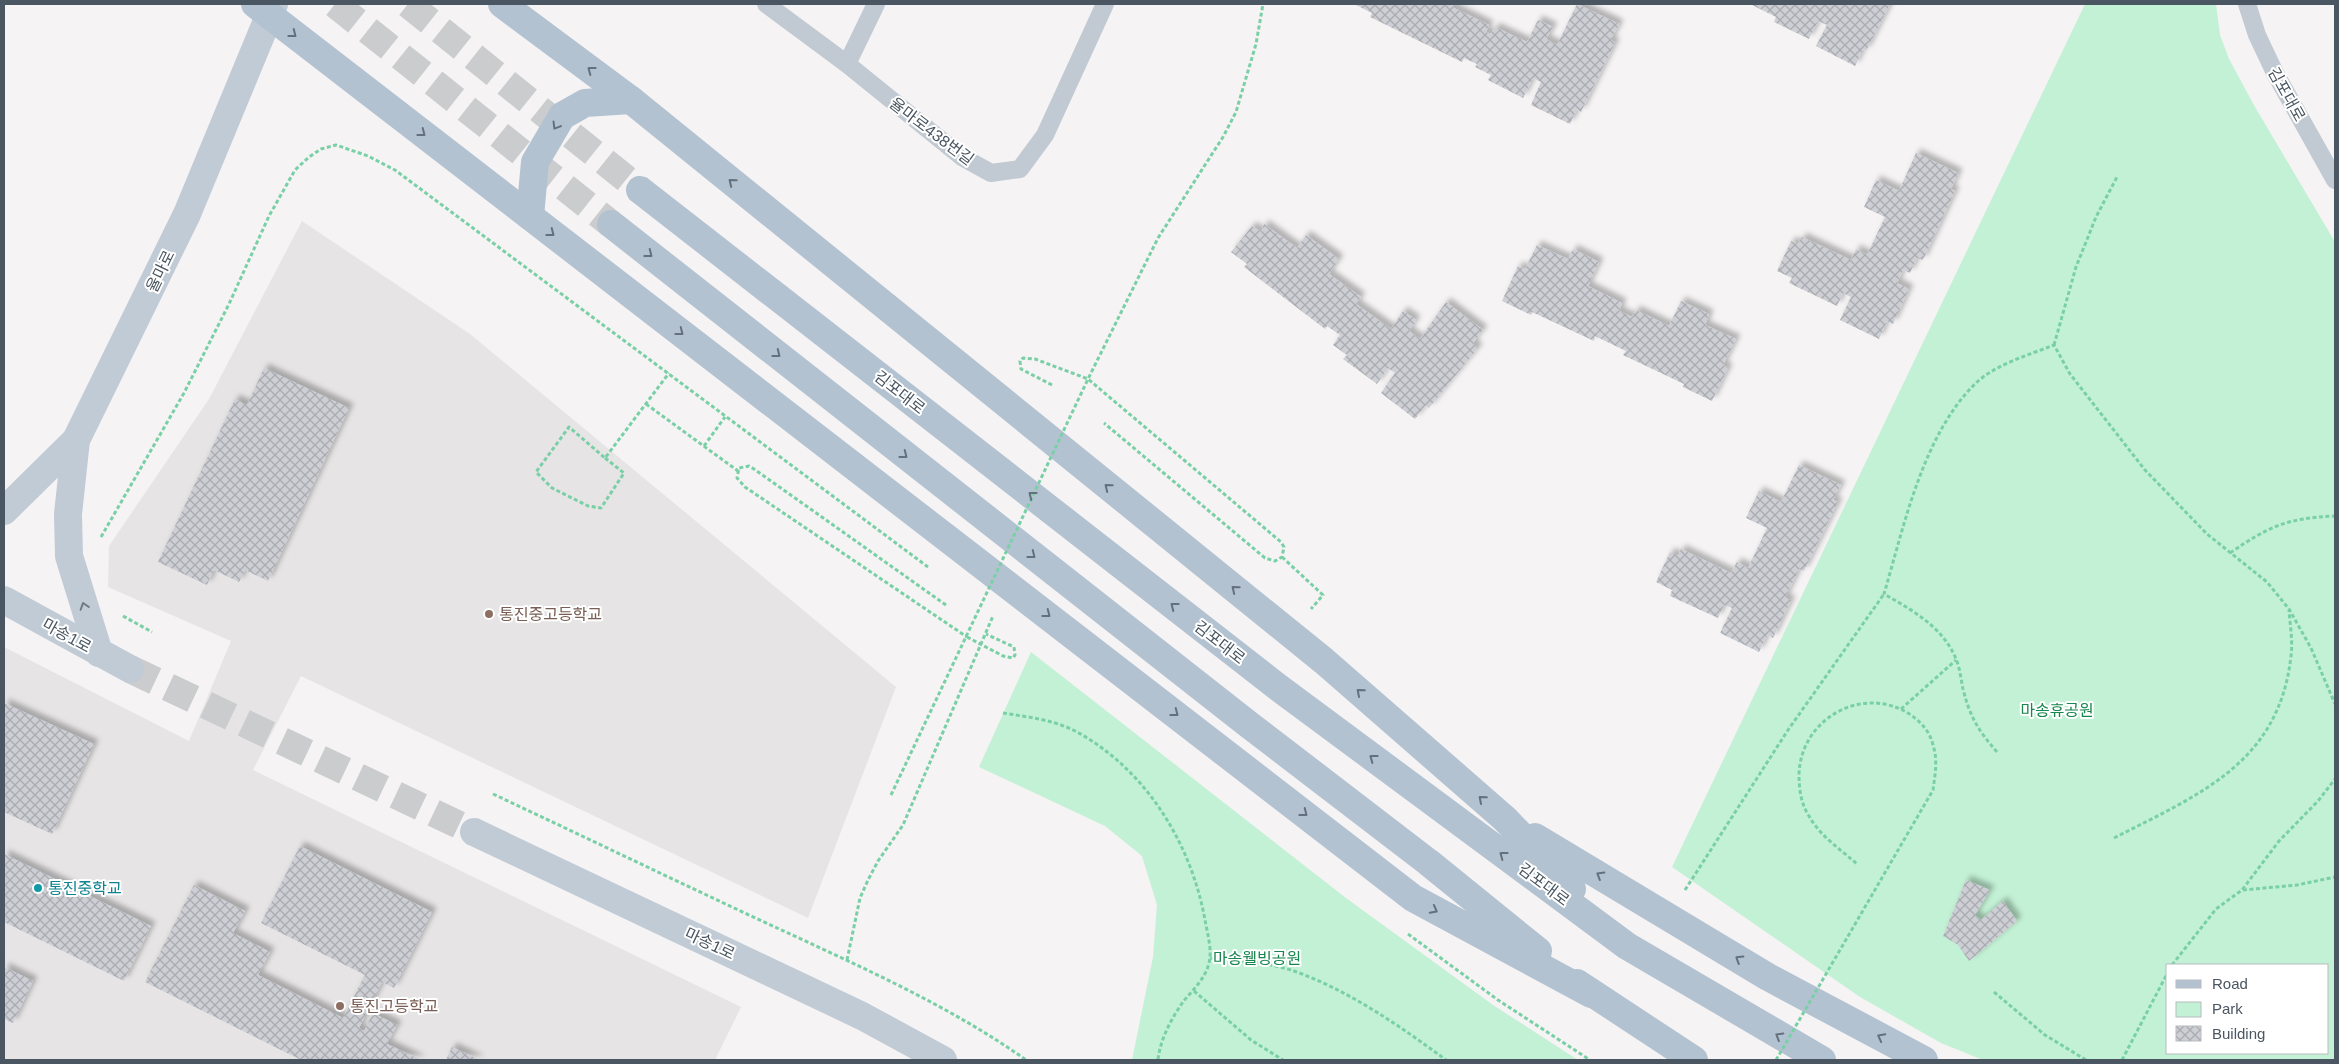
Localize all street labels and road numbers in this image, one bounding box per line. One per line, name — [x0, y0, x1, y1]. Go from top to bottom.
street label: 김포대로 — [2265, 64, 2308, 124]
street label: 율마로438번길 — [887, 94, 977, 168]
street label: 율마로 — [143, 247, 178, 295]
street label: 김포대로 — [871, 368, 928, 417]
street label: 마송1로 — [39, 615, 94, 656]
street label: 김포대로 — [1191, 618, 1248, 667]
street label: 김포대로 — [1515, 860, 1573, 909]
street label: 마송1로 — [682, 925, 738, 962]

